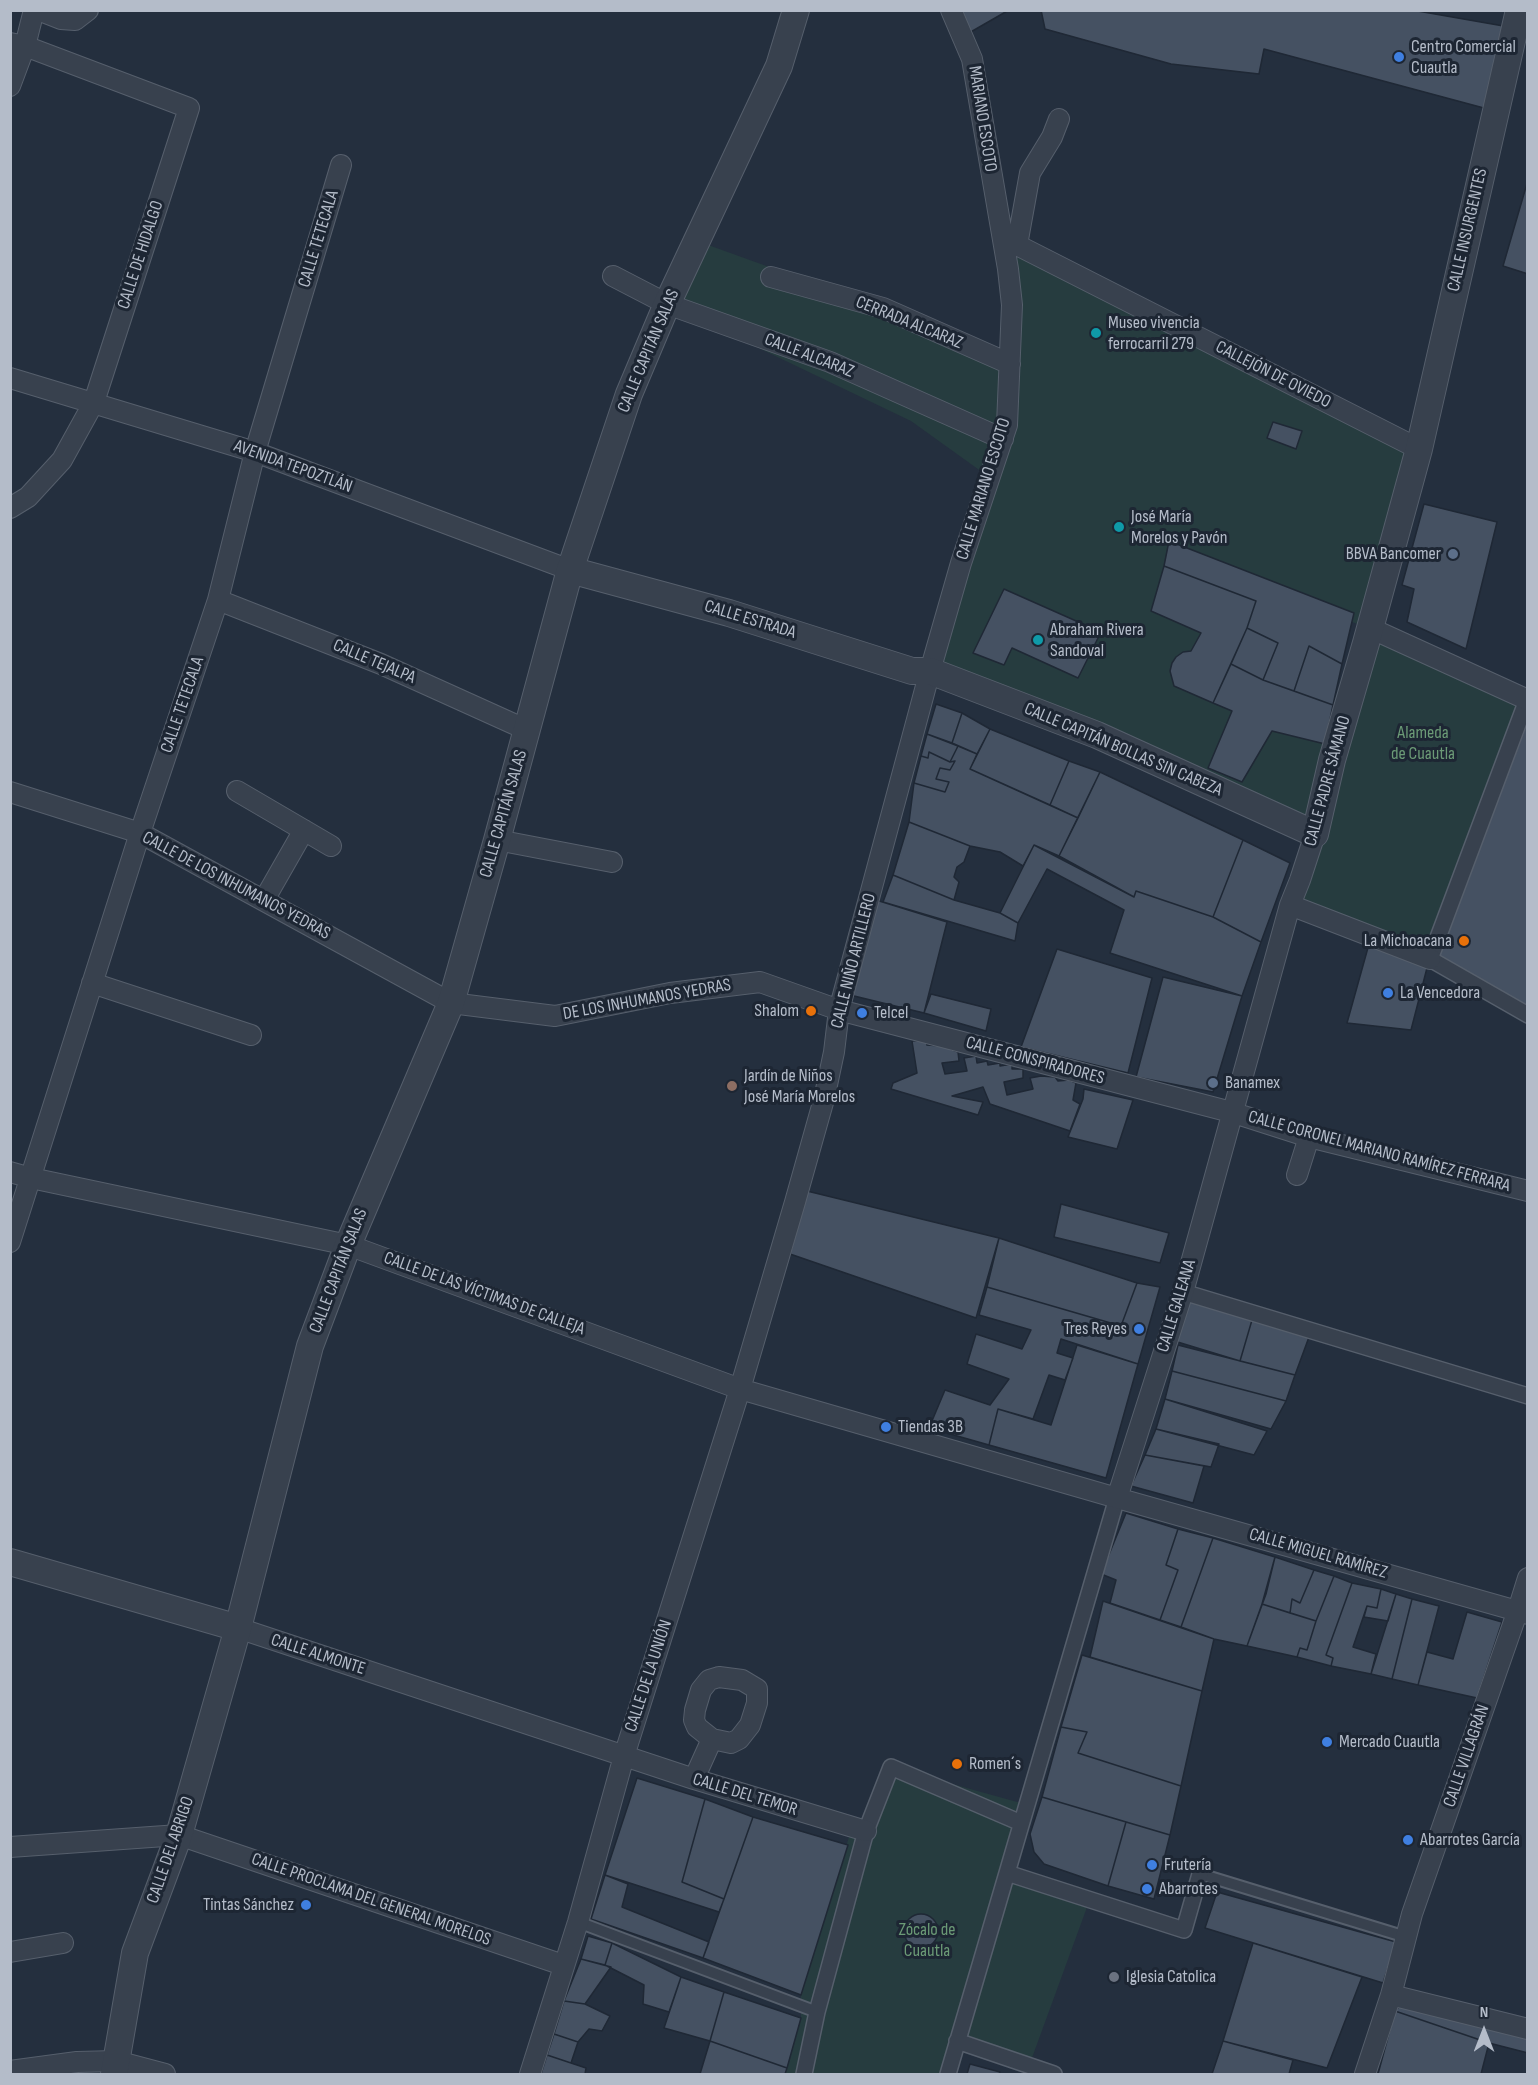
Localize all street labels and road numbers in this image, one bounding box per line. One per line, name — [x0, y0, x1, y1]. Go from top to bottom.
street label: MARIANO ESCOTO — [963, 64, 1001, 174]
street label: CALLE INSURGENTES — [1443, 166, 1493, 294]
street label: CALLE TETECALA — [294, 188, 344, 290]
street label: CALLE DE HIDALGO — [113, 198, 169, 312]
street label: CALLE CAPITÁN SALAS — [613, 286, 685, 416]
street label: CERRADA ALCARAZ — [852, 292, 966, 354]
street label: CALLE ALCARAZ — [761, 329, 857, 383]
street label: CALLEJÓN DE OVIEDO — [1212, 337, 1334, 413]
street label: CALLE MARIANO ESCOTO — [952, 415, 1016, 563]
street label: AVENIDA TEPOZTLÁN — [231, 436, 355, 498]
street label: CALLE ESTRADA — [702, 596, 798, 644]
street label: CALLE TEJALPA — [329, 635, 419, 689]
street label: CALLE TETECALA — [156, 654, 210, 756]
street label: CALLE CAPITÁN BOLLAS SIN CABEZA — [1021, 698, 1225, 802]
street label: CALLE PADRE SÁMANO — [1300, 713, 1356, 849]
street label: CALLE CAPITÁN SALAS — [475, 748, 533, 880]
street label: CALLE DE LOS INHUMANOS YEDRAS — [138, 827, 334, 945]
street label: CALLE NIÑO ARTILLERO — [827, 891, 881, 1031]
street label: DE LOS INHUMANOS YEDRAS — [561, 975, 733, 1025]
street label: CALLE CONSPIRADORES — [963, 1032, 1107, 1090]
street label: CALLE CORONEL MARIANO RAMÍREZ FERRARA — [1246, 1107, 1512, 1197]
street label: CALLE CAPITÁN SALAS — [305, 1206, 373, 1336]
street label: CALLE DE LAS VÍCTIMAS DE CALLEJA — [381, 1248, 587, 1340]
street label: CALLE GALEANA — [1153, 1257, 1201, 1355]
street label: CALLE MIGUEL RAMÍREZ — [1246, 1524, 1390, 1584]
street label: CALLE DE LA UNIÓN — [621, 1617, 677, 1735]
street label: CALLE ALMONTE — [268, 1630, 368, 1680]
street label: CALLE VILLAGRÁN — [1439, 1702, 1495, 1810]
street label: CALLE DEL TEMOR — [690, 1769, 800, 1821]
street label: CALLE DEL ABRIGO — [143, 1794, 199, 1906]
street label: CALLE PROCLAMA DEL GENERAL MORELOS — [249, 1849, 493, 1951]

